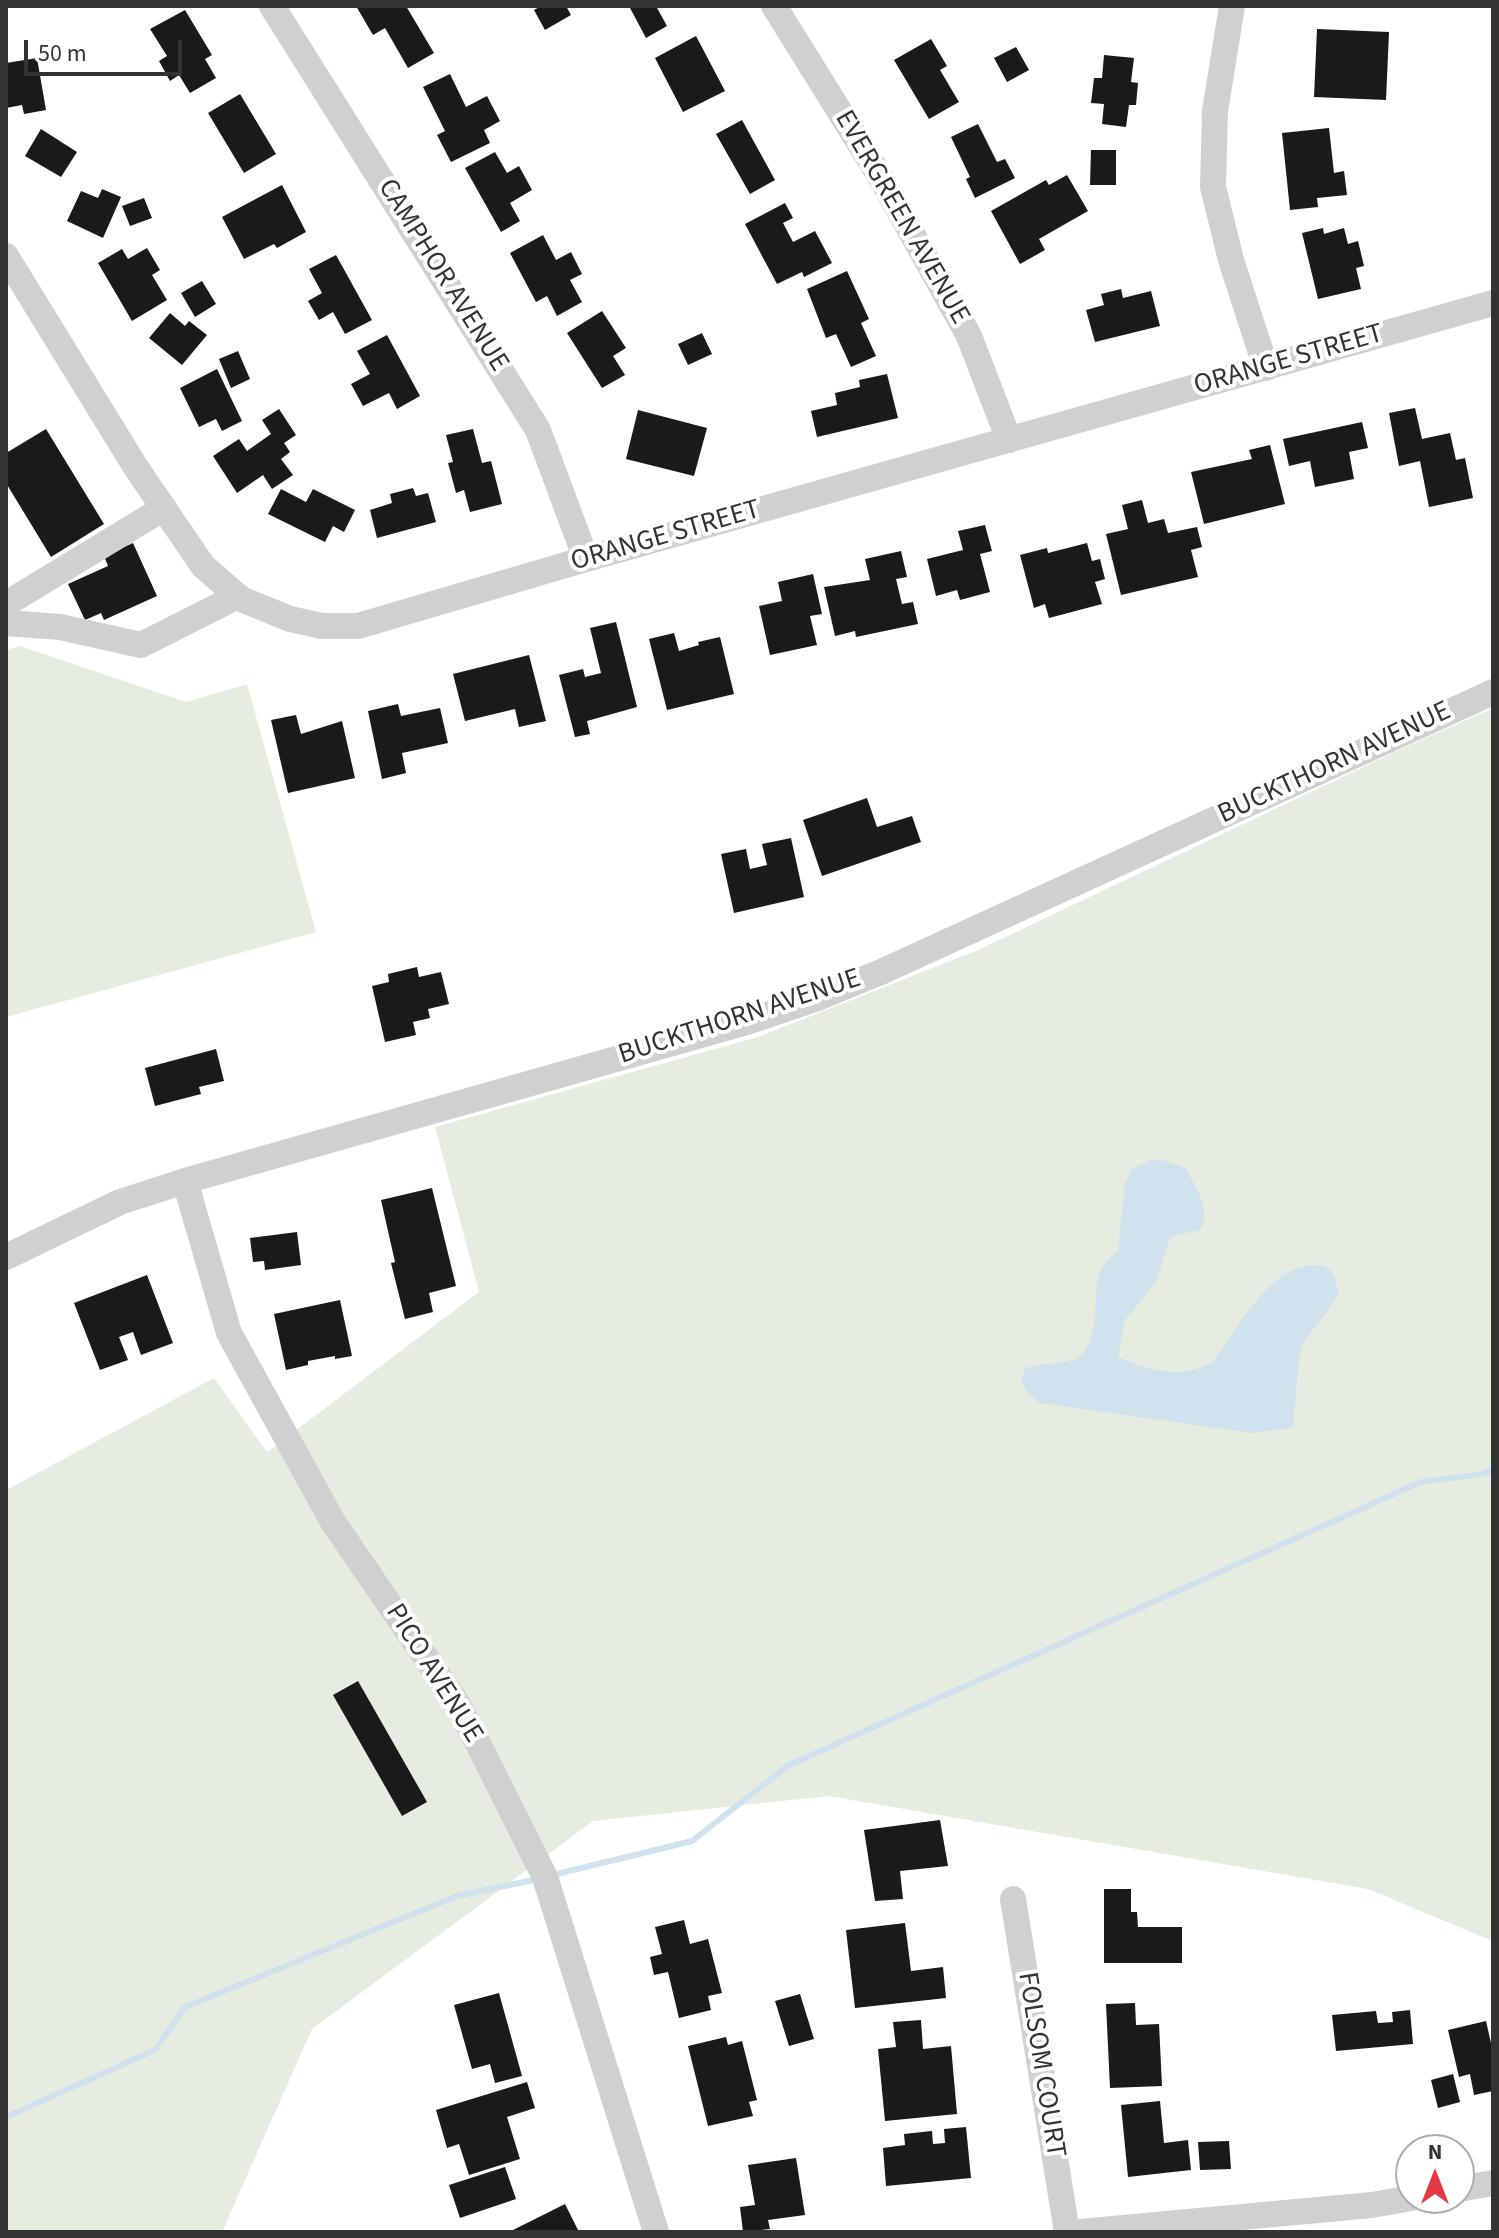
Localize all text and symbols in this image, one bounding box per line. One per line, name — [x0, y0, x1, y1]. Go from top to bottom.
scale bar — [28, 24, 186, 74]
text: 50 m — [38, 36, 87, 71]
street label: EVERGREEN AVENUE — [826, 105, 976, 331]
street label: CAMPHOR AVENUE — [369, 174, 515, 378]
street label: ORANGE STREET — [1191, 318, 1387, 404]
street label: ORANGE STREET — [568, 494, 764, 580]
street label: BUCKTHORN AVENUE — [1213, 695, 1457, 833]
street label: BUCKTHORN AVENUE — [615, 963, 865, 1073]
street label: PICO AVENUE — [377, 1598, 489, 1750]
street label: FOLSOM COURT — [1009, 1970, 1071, 2160]
north arrow — [1395, 2134, 1475, 2214]
text: N — [1428, 2136, 1442, 2168]

